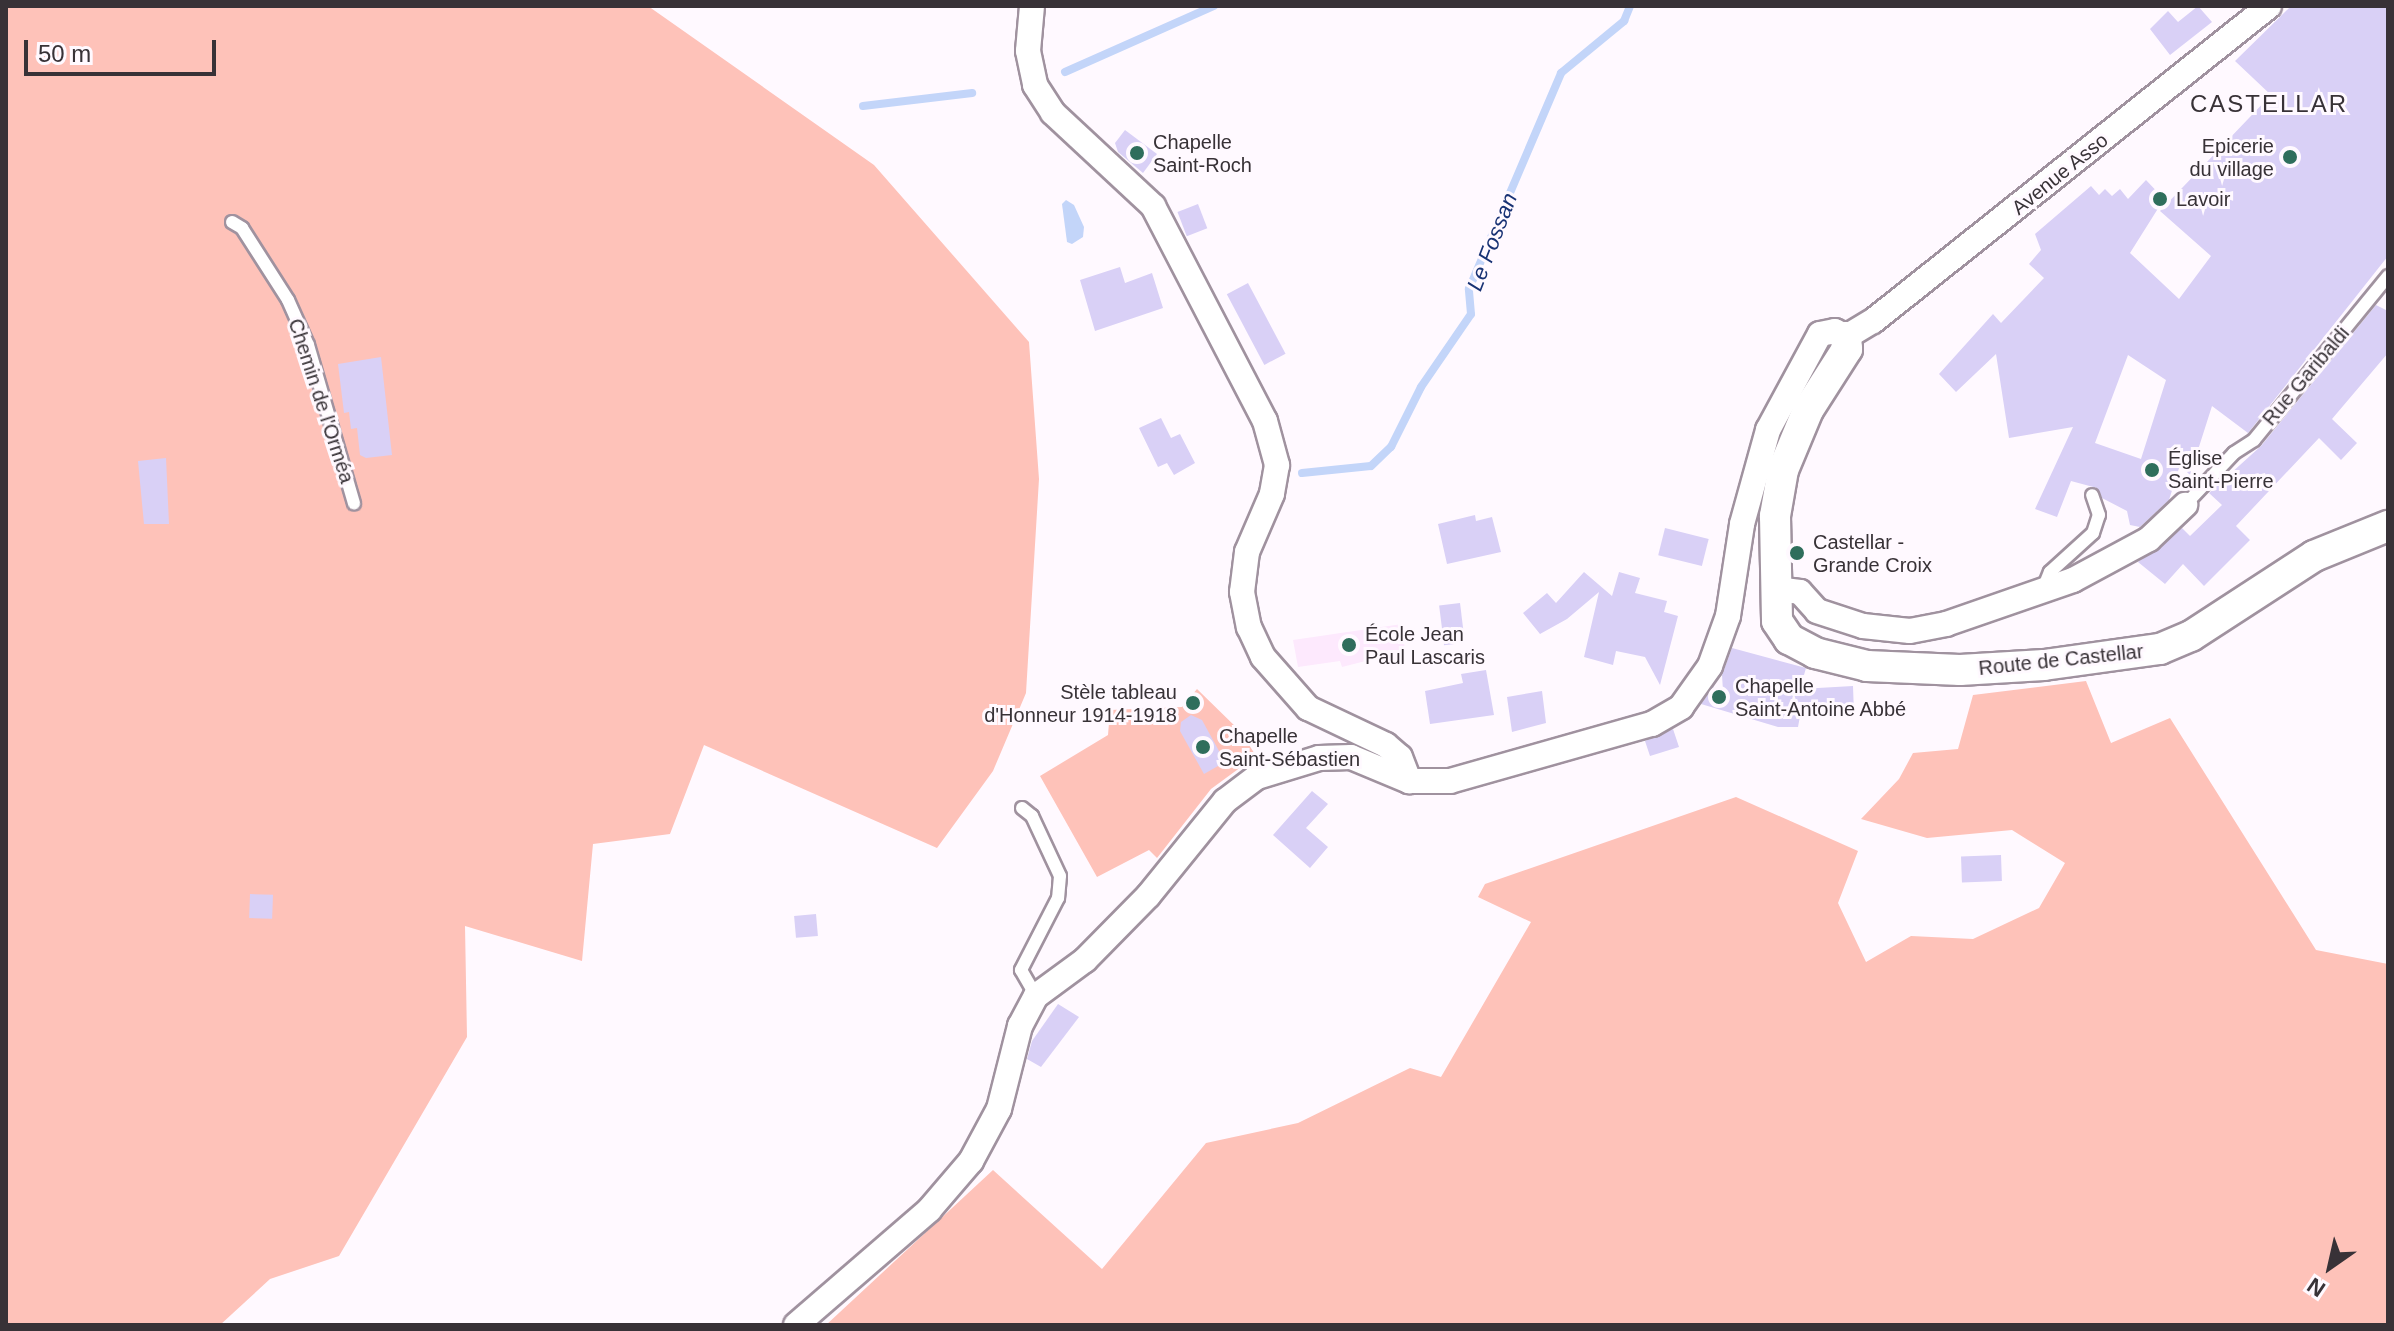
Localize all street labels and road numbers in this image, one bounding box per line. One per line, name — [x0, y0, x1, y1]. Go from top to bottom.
street label: Avenue Asso — [2007, 128, 2113, 220]
street label: Chemin de l'Orméa — [283, 316, 359, 486]
street label: Rue Garibaldi — [2258, 321, 2354, 431]
street label: Route de Castellar — [1977, 639, 2145, 681]

